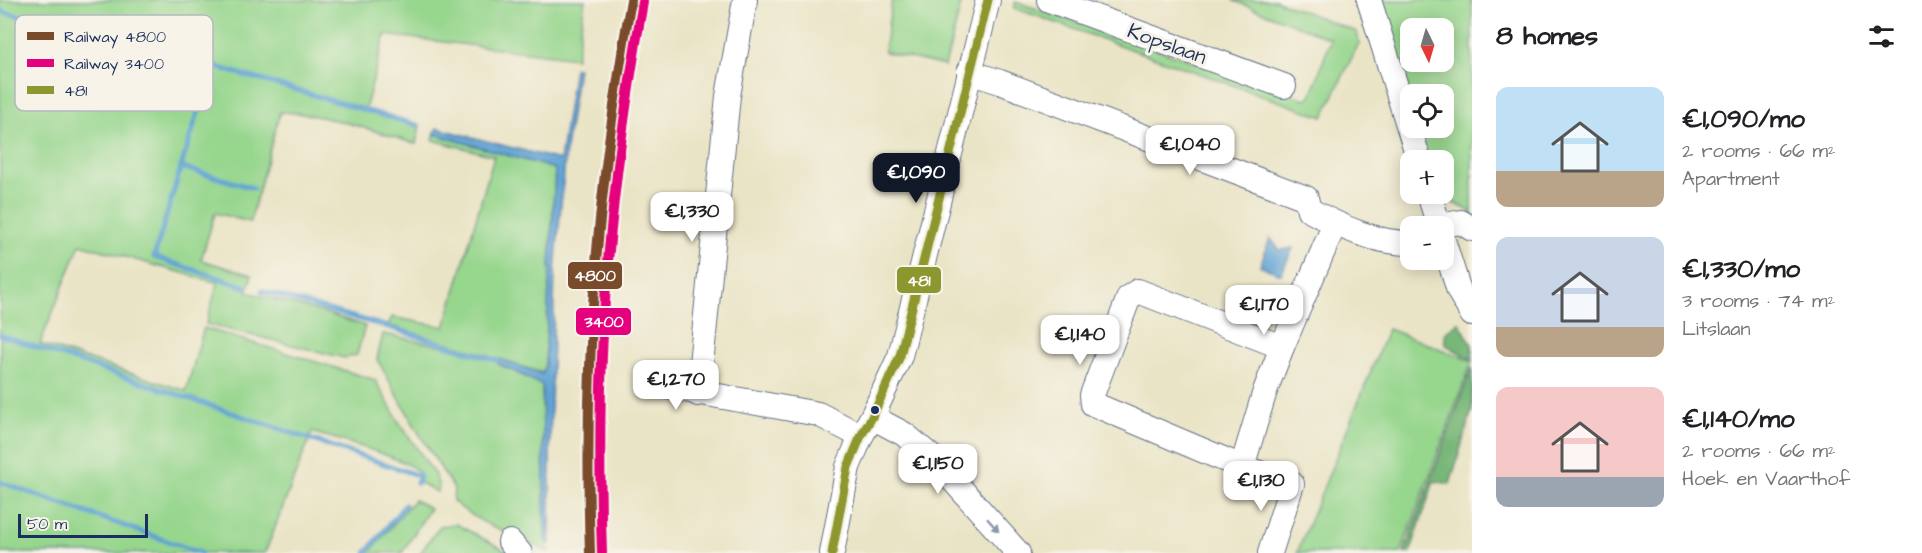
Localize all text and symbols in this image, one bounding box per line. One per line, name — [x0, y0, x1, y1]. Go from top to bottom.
legend — [15, 15, 213, 111]
street label: Kopslaan — [1123, 16, 1210, 73]
north arrow — [1400, 18, 1454, 72]
map controls — [1400, 18, 1454, 270]
text: 8 homes — [1496, 18, 1598, 54]
icon: filters — [1865, 20, 1898, 53]
text: Railway 4800 — [64, 26, 166, 49]
text: Railway 3400 — [64, 53, 164, 76]
text: 481 — [64, 80, 87, 102]
button: locate — [1400, 84, 1454, 138]
text: €1,090/mo — [1682, 101, 1805, 137]
icon: home — [1544, 111, 1616, 183]
pin: €1,040 — [1141, 125, 1239, 176]
text: €1,040 — [1160, 130, 1220, 158]
text: 2 rooms · 66 m² — [1682, 137, 1836, 165]
button: + — [1400, 150, 1454, 204]
pin: €1,090 — [867, 153, 965, 204]
text: €1,090 — [887, 158, 945, 186]
text: Apartment — [1682, 165, 1780, 193]
pin: €1,330 — [643, 192, 741, 243]
text: €1,330 — [665, 197, 719, 225]
button: − — [1400, 216, 1454, 270]
text: €1,330/mo — [1682, 251, 1800, 287]
line badge: 4800 — [567, 261, 623, 290]
icon: home — [1544, 261, 1616, 333]
text: 4800 — [574, 265, 616, 287]
line badge: 481 — [896, 266, 942, 294]
text: 481 — [907, 270, 932, 292]
pin: €1,170 — [1215, 285, 1313, 336]
text: 3 rooms · 74 m² — [1682, 287, 1835, 315]
text: €1,170 — [1239, 290, 1289, 318]
line badge: 3400 — [575, 307, 632, 336]
text: 3400 — [583, 311, 624, 333]
pin: €1,140 — [1031, 315, 1129, 366]
text: Litslaan — [1682, 315, 1751, 343]
text: €1,140 — [1055, 320, 1105, 348]
pin: €1,270 — [627, 360, 725, 411]
text: €1,270 — [647, 365, 705, 393]
text: €1,140/mo — [1682, 401, 1795, 437]
unlabelled marker — [869, 404, 881, 416]
icon: home — [1544, 411, 1616, 483]
text: 2 rooms · 66 m² — [1682, 437, 1836, 465]
pin: €1,150 — [889, 444, 987, 495]
text: €1,150 — [912, 449, 964, 477]
pin: €1,130 — [1212, 461, 1310, 512]
text: Hoek en Vaarthof — [1682, 465, 1850, 493]
text: €1,130 — [1237, 466, 1285, 494]
scale bar — [18, 511, 148, 538]
text: 50 m — [27, 513, 67, 535]
one-way arrow — [986, 517, 999, 532]

